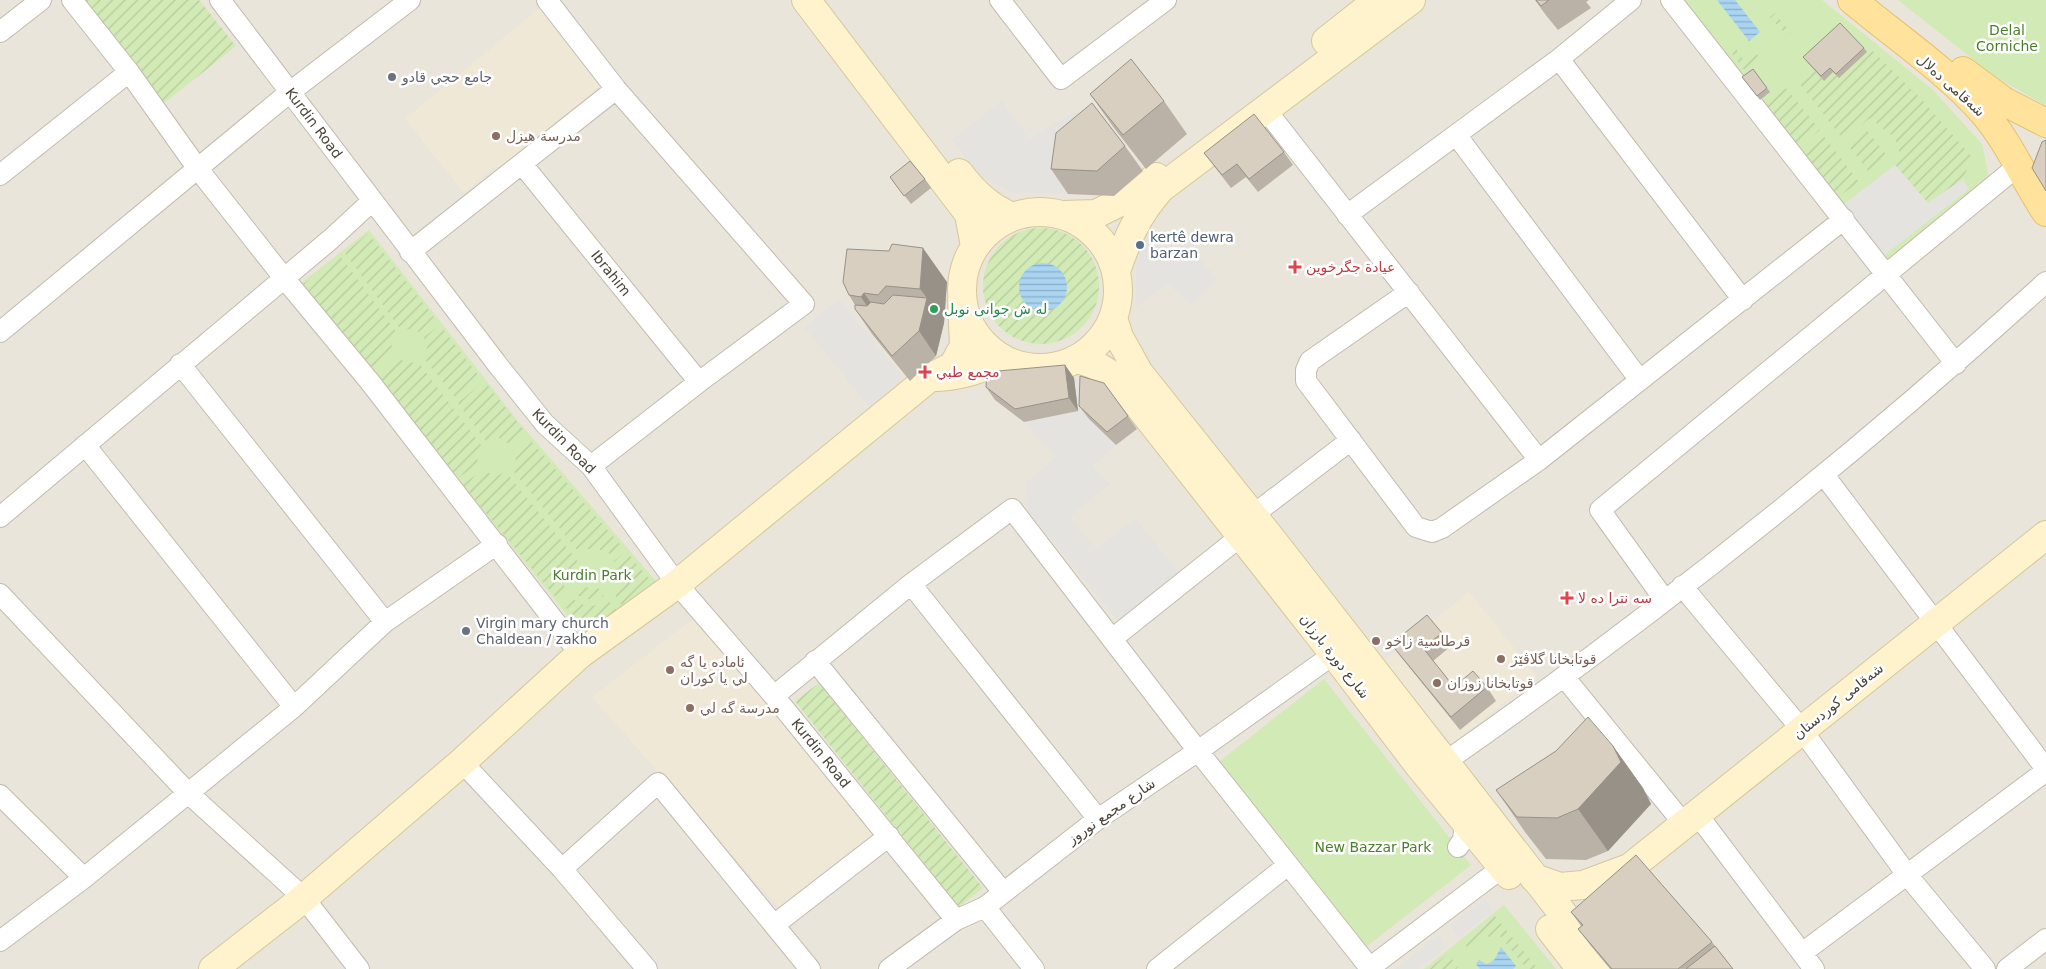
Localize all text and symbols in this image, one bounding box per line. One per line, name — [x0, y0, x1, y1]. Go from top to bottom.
park label: Delal Corniche — [1976, 22, 2038, 54]
street label: شەقامی دەلال — [1914, 50, 1988, 120]
place label: جامع حجي قادو — [401, 69, 492, 86]
marker: جامع حجي قادو — [386, 71, 398, 83]
street label: Kurdin Road — [282, 85, 346, 161]
place label: مدرسة هيزل — [506, 128, 581, 145]
marker: مدرسة هيزل — [490, 130, 502, 142]
place label: kertê dewra barzan — [1150, 229, 1234, 261]
marker: kertê dewra barzan — [1134, 239, 1146, 251]
street label: Ibrahim — [588, 247, 634, 299]
place label: عيادة جگرخوين — [1306, 259, 1395, 276]
marker: عيادة جگرخوين — [1288, 260, 1302, 274]
place label: له ش جوانى نوبل — [944, 301, 1047, 318]
marker: له ش جوانى نوبل — [928, 303, 940, 315]
place label: مجمع طبي — [936, 364, 1000, 381]
marker: مجمع طبي — [918, 365, 932, 379]
street label: Kurdin Road — [529, 405, 599, 477]
park label: Kurdin Park — [552, 567, 632, 583]
place label: سه نترا ده لا — [1578, 590, 1652, 607]
marker: سه نترا ده لا — [1560, 591, 1574, 605]
street label: شارع دورة بارزان — [1296, 611, 1373, 702]
place label: Virgin mary church Chaldean / zakho — [476, 615, 609, 647]
marker: Virgin mary church Chaldean / zakho — [460, 625, 472, 637]
place label: قرطاسية زاخو — [1385, 633, 1470, 650]
marker: قرطاسية زاخو — [1370, 635, 1382, 647]
place label: قوتابخانا گلاڤێژ — [1510, 651, 1597, 668]
marker: قوتابخانا گلاڤێژ — [1495, 653, 1507, 665]
place label: ئاماده يا گه لي يا كوران — [680, 654, 748, 687]
street label: شەقامی کوردستان — [1790, 660, 1887, 743]
marker: ئاماده يا گه لي يا كوران — [664, 664, 676, 676]
place label: قوتابخانا زوزان — [1447, 675, 1533, 692]
marker: قوتابخانا زوزان — [1431, 677, 1443, 689]
place label: مدرسة گه لي — [700, 700, 780, 717]
marker: مدرسة گه لي — [684, 702, 696, 714]
street label: Kurdin Road — [788, 715, 854, 791]
street label: شارع مجمع نوروز — [1063, 775, 1159, 849]
park label: New Bazzar Park — [1315, 839, 1432, 855]

